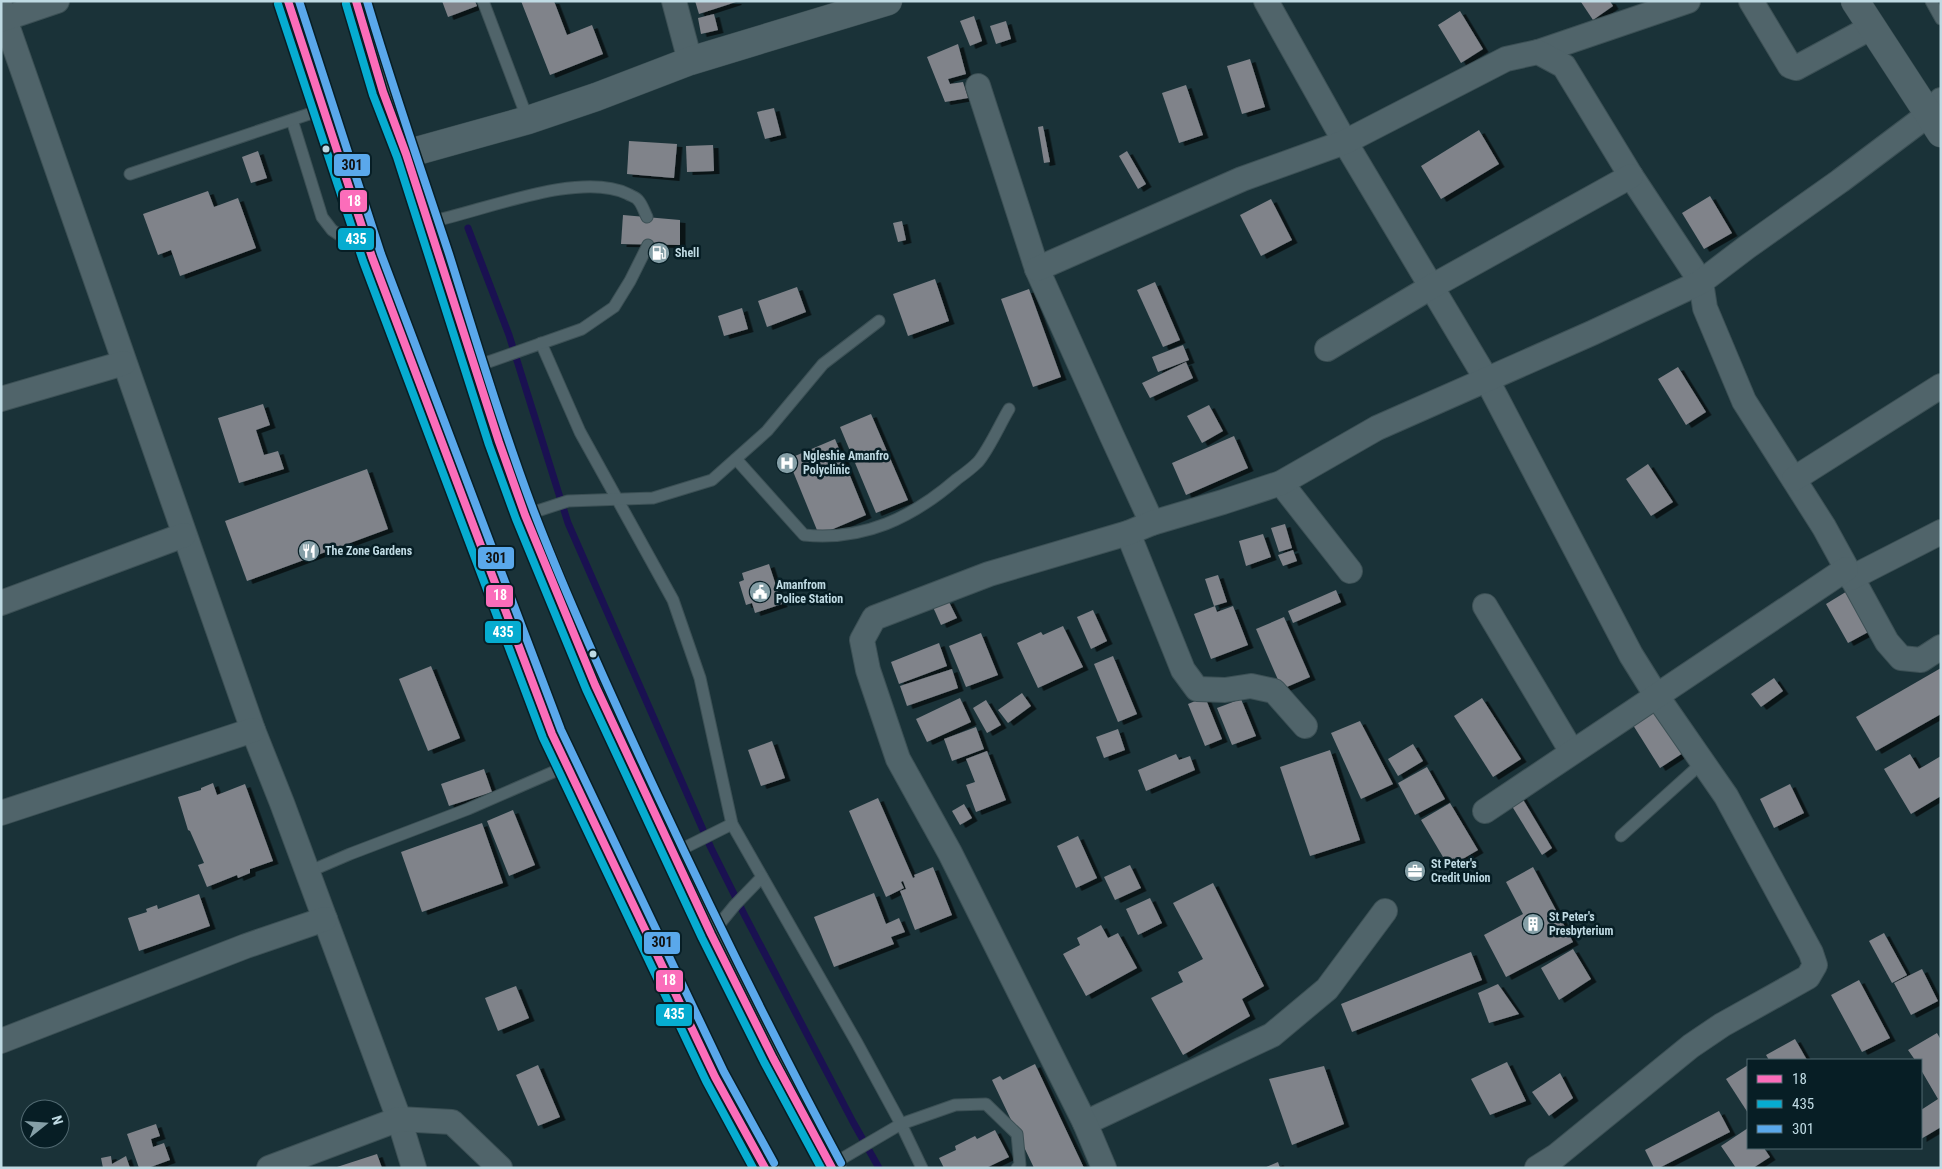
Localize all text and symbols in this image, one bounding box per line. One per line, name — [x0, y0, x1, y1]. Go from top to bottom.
unlabelled marker — [321, 144, 331, 154]
line badge: 301 — [333, 153, 371, 177]
text: 301 — [341, 157, 363, 173]
line badge: 18 — [339, 189, 368, 213]
text: 18 — [347, 193, 361, 209]
line badge: 435 — [337, 227, 375, 251]
text: 435 — [345, 231, 367, 247]
fuel station icon: Shell — [647, 241, 671, 265]
place label: Shell — [675, 246, 699, 260]
place label: Ngleshie Amanfro Polyclinic — [803, 449, 889, 477]
hospital icon: Ngleshie Amanfro Polyclinic — [775, 451, 799, 475]
restaurant icon: The Zone Gardens — [297, 539, 321, 563]
place label: The Zone Gardens — [325, 544, 413, 558]
line badge: 301 — [477, 546, 515, 570]
text: 301 — [485, 550, 507, 566]
place label: Amanfrom Police Station — [776, 578, 843, 606]
public building icon: Amanfrom Police Station — [748, 580, 772, 604]
line badge: 18 — [485, 584, 514, 608]
text: 18 — [493, 587, 507, 603]
line badge: 435 — [484, 620, 522, 644]
text: 435 — [492, 624, 514, 640]
unlabelled marker — [588, 649, 598, 659]
place label: St Peter's Credit Union — [1431, 857, 1491, 885]
office icon: St Peter's Credit Union — [1403, 859, 1427, 883]
place label: St Peter's Presbyterium — [1549, 910, 1613, 938]
building icon: St Peter's Presbyterium — [1521, 912, 1545, 936]
line badge: 301 — [643, 931, 681, 955]
text: 301 — [651, 934, 673, 950]
line badge: 18 — [655, 969, 684, 993]
text: 18 — [662, 972, 676, 988]
line badge: 435 — [655, 1003, 693, 1027]
text: 435 — [663, 1006, 685, 1022]
legend — [1747, 1059, 1922, 1149]
text: 18 — [1792, 1070, 1807, 1088]
text: 435 — [1792, 1095, 1814, 1113]
north arrow — [20, 1099, 70, 1149]
text: N — [49, 1114, 66, 1127]
text: 301 — [1792, 1120, 1814, 1138]

